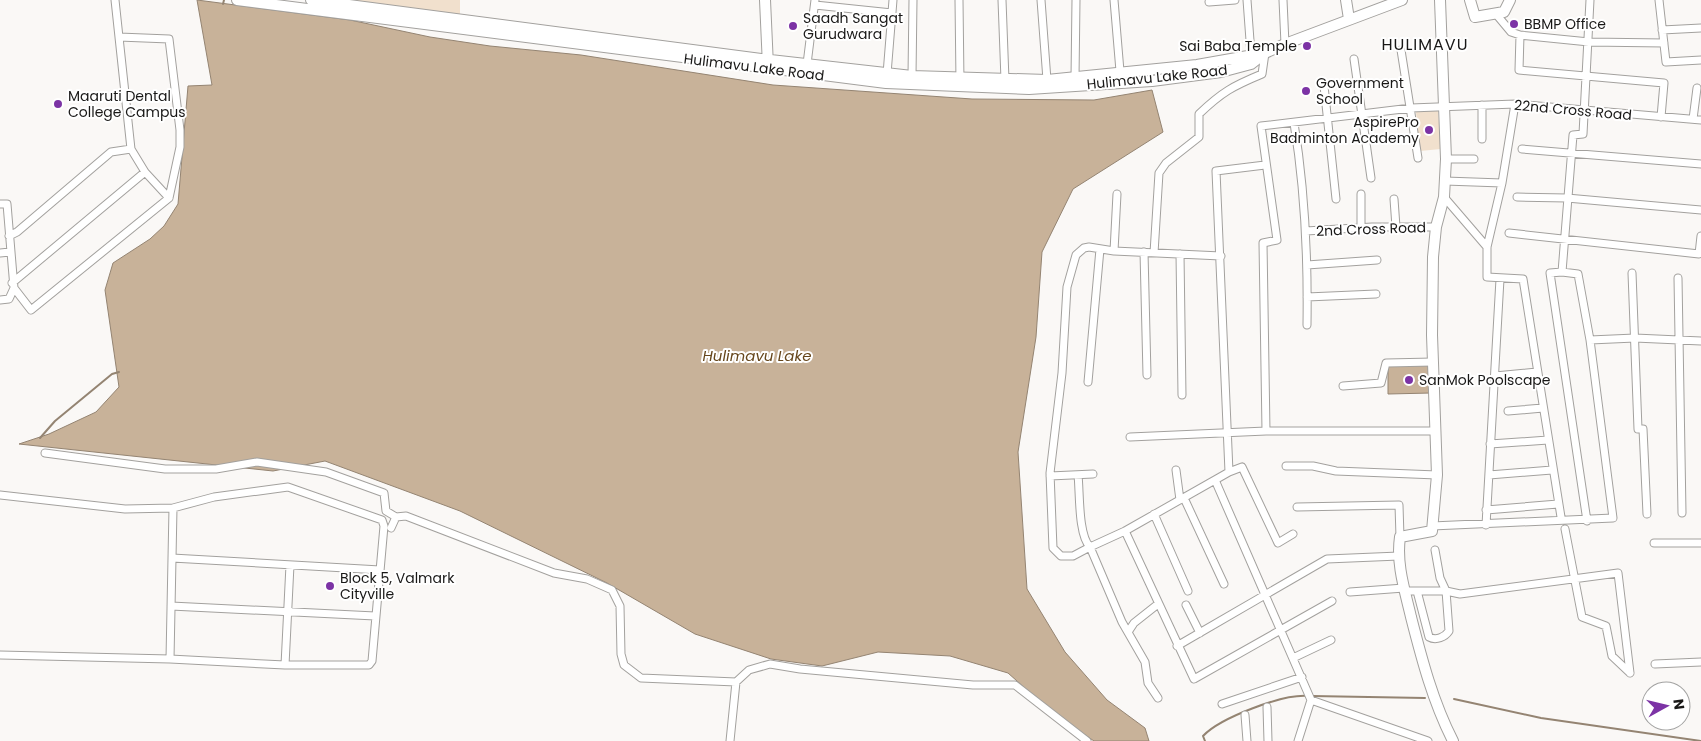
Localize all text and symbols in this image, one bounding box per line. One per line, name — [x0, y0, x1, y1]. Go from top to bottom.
place label: Saadh Sangat Gurudwara — [803, 8, 903, 44]
place label: BBMP Office — [1524, 14, 1606, 34]
marker: BBMP Office — [1508, 18, 1520, 30]
marker: Saadh Sangat Gurudwara — [787, 20, 799, 32]
district label: HULIMAVU — [1382, 33, 1468, 56]
place label: Sai Baba Temple — [1179, 36, 1297, 56]
marker: Sai Baba Temple — [1301, 40, 1313, 52]
street label: Hulimavu Lake Road — [683, 48, 825, 86]
street label: Hulimavu Lake Road — [1086, 60, 1228, 94]
place label: Government School — [1316, 73, 1404, 109]
marker: Government School — [1300, 85, 1312, 97]
place label: Maaruti Dental College Campus — [68, 86, 186, 122]
street label: 22nd Cross Road — [1513, 95, 1633, 125]
marker: Maaruti Dental College Campus — [52, 98, 64, 110]
place label: AspirePro Badminton Academy — [1270, 112, 1419, 148]
marker: AspirePro Badminton Academy — [1423, 124, 1435, 136]
street label: 2nd Cross Road — [1316, 217, 1426, 241]
water label: Hulimavu Lake — [702, 345, 812, 366]
place label: SanMok Poolscape — [1419, 370, 1551, 390]
marker: SanMok Poolscape — [1403, 374, 1415, 386]
place label: Block 5, Valmark Cityville — [340, 568, 455, 604]
marker: Block 5, Valmark Cityville — [324, 580, 336, 592]
north arrow — [1641, 681, 1691, 731]
text: N — [1668, 698, 1690, 711]

